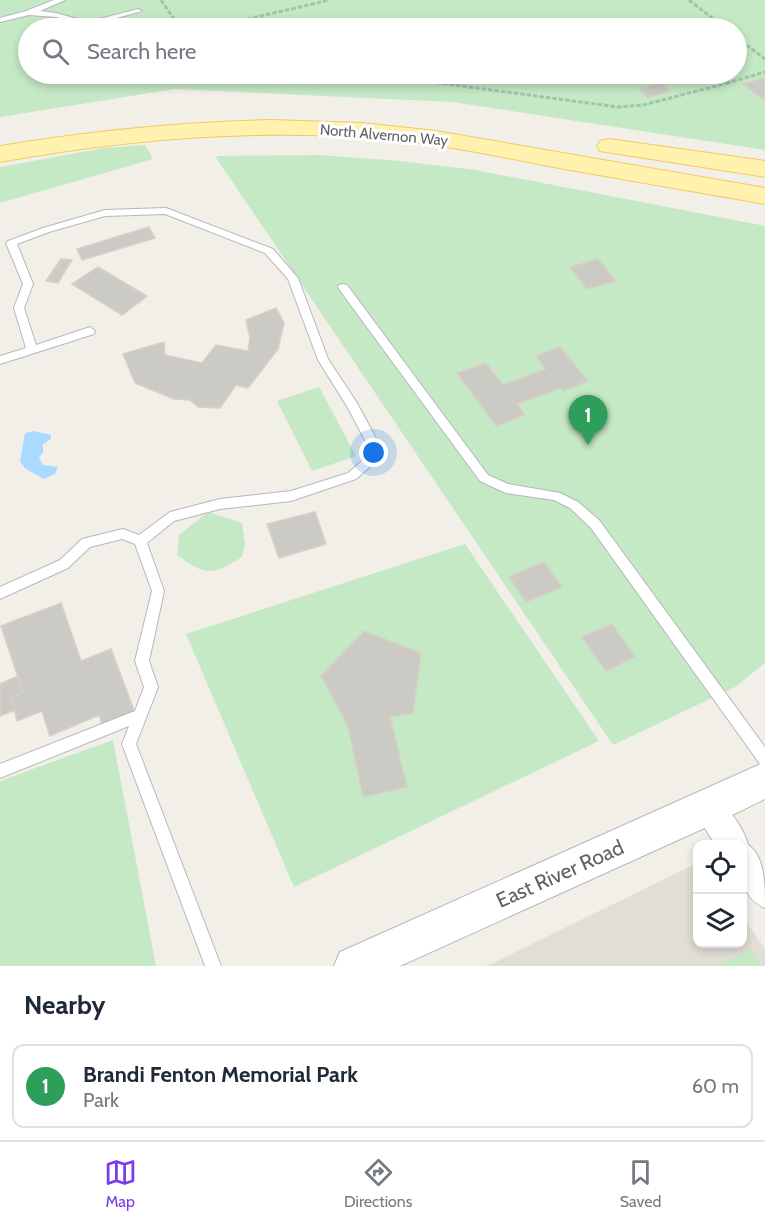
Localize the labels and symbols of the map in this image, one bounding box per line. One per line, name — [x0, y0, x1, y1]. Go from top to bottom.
street label: North Alvernon Way — [319, 120, 449, 150]
pin: 1 — [568, 396, 608, 445]
your location — [359, 438, 388, 467]
street label: East River Road — [492, 834, 627, 913]

